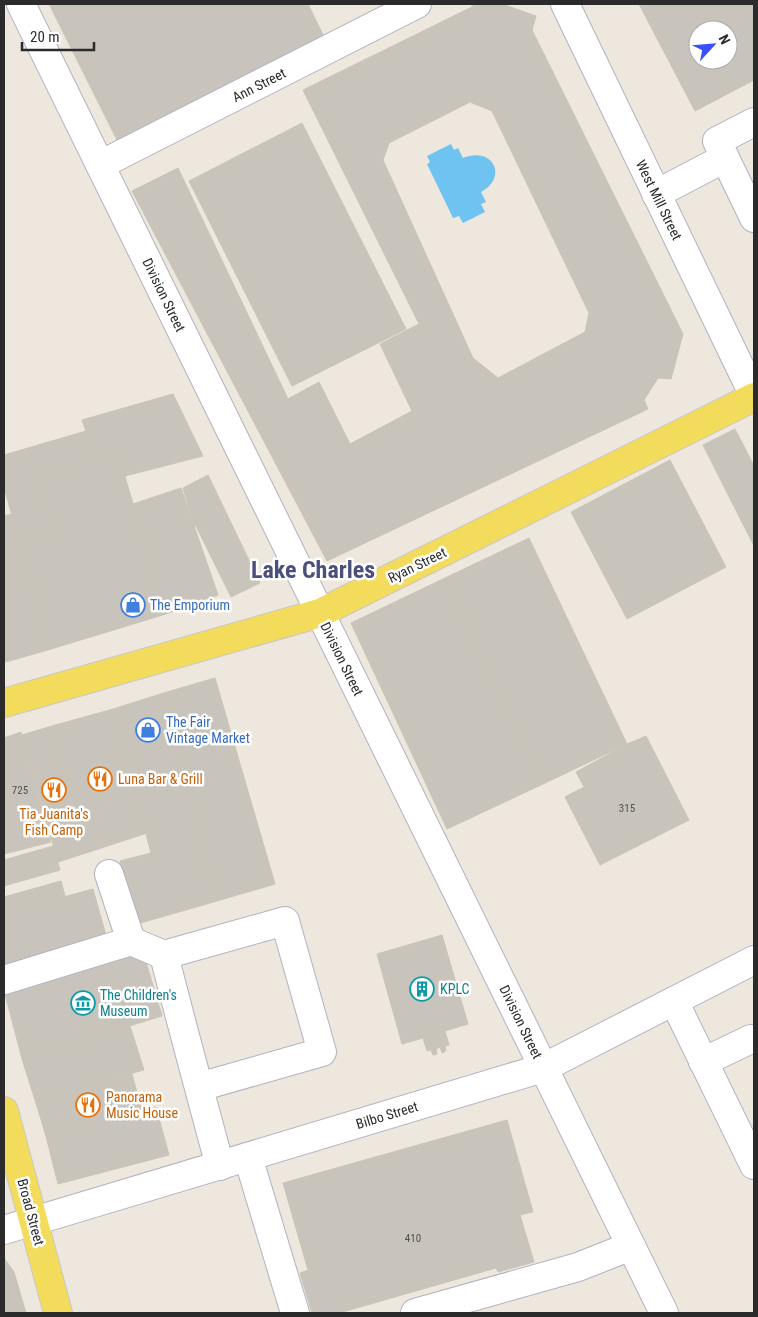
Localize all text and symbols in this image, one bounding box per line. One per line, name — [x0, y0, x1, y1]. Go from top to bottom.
scale bar — [22, 20, 95, 52]
north arrow — [688, 20, 738, 70]
text: 20 m — [30, 28, 60, 46]
text: N — [716, 32, 734, 47]
street label: Ann Street — [230, 65, 288, 105]
street label: West Mill Street — [633, 157, 685, 243]
street label: Division Street — [139, 256, 189, 334]
street label: Ryan Street — [385, 544, 449, 586]
district label: Lake Charles — [251, 556, 375, 584]
shop icon: The Emporium — [120, 592, 146, 618]
place label: The Emporium — [150, 597, 230, 613]
street label: Division Street — [317, 620, 367, 698]
place label: The Fair Vintage Market — [166, 714, 250, 746]
shop icon: The Fair Vintage Market — [135, 717, 161, 743]
restaurant icon: Luna Bar & Grill — [87, 766, 113, 792]
place label: Luna Bar & Grill — [118, 771, 203, 787]
restaurant icon: Tia Juanita's Fish Camp — [41, 777, 67, 803]
house number: 725 — [12, 784, 28, 797]
house number: 315 — [619, 802, 635, 815]
place label: Tia Juanita's Fish Camp — [19, 806, 89, 838]
building icon: KPLC — [409, 976, 435, 1002]
place label: KPLC — [440, 981, 470, 997]
street label: Division Street — [496, 983, 546, 1061]
place label: The Children's Museum — [100, 987, 177, 1019]
museum icon: The Children's Museum — [70, 990, 96, 1016]
place label: Panorama Music House — [106, 1089, 178, 1121]
restaurant icon: Panorama Music House — [75, 1092, 101, 1118]
street label: Bilbo Street — [354, 1098, 420, 1132]
street label: Broad Street — [14, 1177, 48, 1247]
house number: 410 — [405, 1232, 421, 1245]

